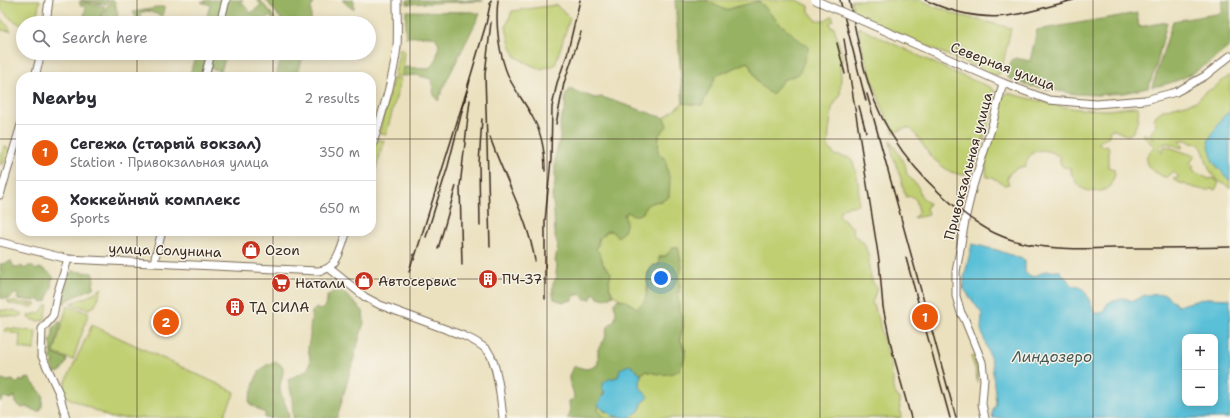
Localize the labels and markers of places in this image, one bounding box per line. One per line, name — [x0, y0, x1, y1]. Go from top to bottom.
shop icon: Ozon — [240, 239, 262, 261]
place label: Ozon — [265, 241, 300, 259]
building icon: ПЧ-37 — [477, 268, 499, 290]
shop icon: Автосервис — [353, 270, 375, 292]
place label: ПЧ-37 — [502, 270, 542, 288]
supermarket icon: Натали — [270, 272, 292, 294]
place label: Автосервис — [378, 272, 457, 290]
place label: Натали — [295, 274, 346, 292]
building icon: ТД СИЛА — [224, 296, 246, 318]
place label: ТД СИЛА — [249, 298, 309, 316]
pin: 1 — [912, 302, 938, 332]
pin: 2 — [153, 307, 179, 337]

